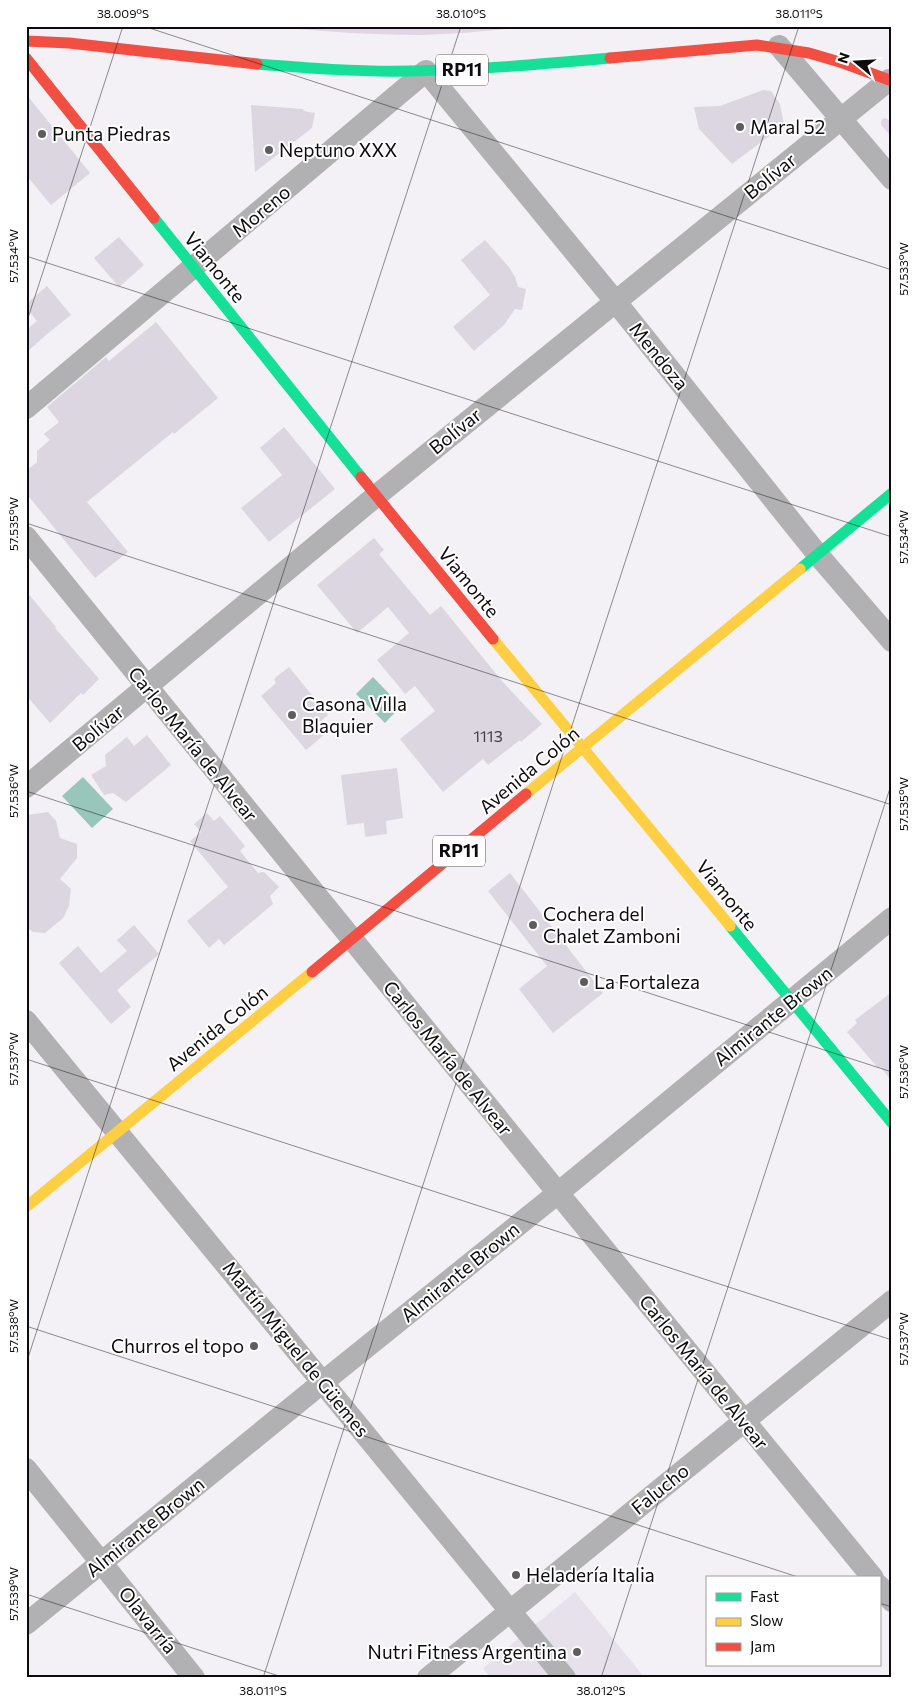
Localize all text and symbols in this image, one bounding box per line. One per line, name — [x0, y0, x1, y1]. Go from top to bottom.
text: 38.009°S — [97, 6, 149, 20]
text: 38.010°S — [436, 6, 486, 20]
text: 38.011°S — [775, 6, 823, 20]
north arrow — [830, 38, 880, 88]
text: N — [833, 50, 853, 65]
road number: RP11 — [436, 54, 488, 86]
place label: Maral 52 — [750, 115, 825, 138]
marker: Maral 52 — [734, 121, 746, 133]
place label: Punta Piedras — [52, 122, 171, 145]
marker: Punta Piedras — [36, 128, 48, 140]
place label: Neptuno XXX — [279, 138, 398, 161]
marker: Neptuno XXX — [263, 144, 275, 156]
street label: Bolívar — [739, 147, 801, 204]
street label: Moreno — [227, 180, 295, 242]
street label: Viamonte — [180, 227, 251, 307]
text: 57.534°W — [6, 229, 20, 283]
text: 57.533°W — [896, 242, 910, 296]
street label: Mendoza — [625, 317, 694, 394]
street label: Bolívar — [424, 402, 486, 459]
text: 57.535°W — [6, 497, 20, 551]
text: 57.534°W — [896, 510, 910, 564]
street label: Viamonte — [434, 542, 505, 622]
street label: Carlos María de Alvear — [124, 662, 263, 826]
place label: Casona Villa Blaquier — [302, 692, 407, 737]
street label: Bolívar — [67, 699, 129, 756]
marker: Casona Villa Blaquier — [286, 709, 298, 721]
street label: Avenida Colón — [474, 721, 583, 818]
house number: 1113 — [473, 726, 503, 745]
text: 57.536°W — [6, 764, 20, 818]
text: 57.535°W — [896, 777, 910, 831]
road number: RP11 — [433, 836, 485, 866]
street label: Viamonte — [692, 855, 763, 935]
place label: Cochera del Chalet Zamboni — [543, 902, 681, 947]
marker: Cochera del Chalet Zamboni — [527, 919, 539, 931]
street label: Almirante Brown — [709, 961, 836, 1070]
place label: La Fortaleza — [594, 970, 700, 993]
street label: Carlos María de Alvear — [379, 976, 518, 1140]
marker: La Fortaleza — [578, 976, 590, 988]
street label: Avenida Colón — [161, 980, 272, 1075]
text: 57.537°W — [6, 1032, 20, 1086]
text: 57.536°W — [896, 1045, 910, 1099]
street label: Almirante Brown — [396, 1217, 523, 1326]
street label: Martín Miguel de Güemes — [218, 1256, 374, 1441]
street label: Carlos María de Alvear — [635, 1290, 774, 1454]
text: 57.538°W — [6, 1299, 20, 1353]
text: 57.537°W — [896, 1312, 910, 1366]
place label: Churros el topo — [111, 1334, 244, 1357]
marker: Churros el topo — [248, 1340, 260, 1352]
street label: Falucho — [626, 1458, 693, 1519]
street label: Almirante Brown — [81, 1472, 208, 1581]
place label: Heladería Italia — [526, 1563, 655, 1586]
text: 57.539°W — [6, 1567, 20, 1621]
marker: Heladería Italia — [510, 1569, 522, 1581]
legend — [706, 1576, 880, 1666]
street label: Olavarría — [114, 1582, 182, 1658]
text: Fast — [750, 1587, 779, 1605]
text: Slow — [750, 1611, 783, 1629]
text: Jam — [750, 1637, 775, 1655]
place label: Nutri Fitness Argentina — [368, 1640, 567, 1663]
marker: Nutri Fitness Argentina — [571, 1646, 583, 1658]
text: 38.011°S — [239, 1683, 287, 1697]
text: 38.012°S — [577, 1683, 625, 1697]

